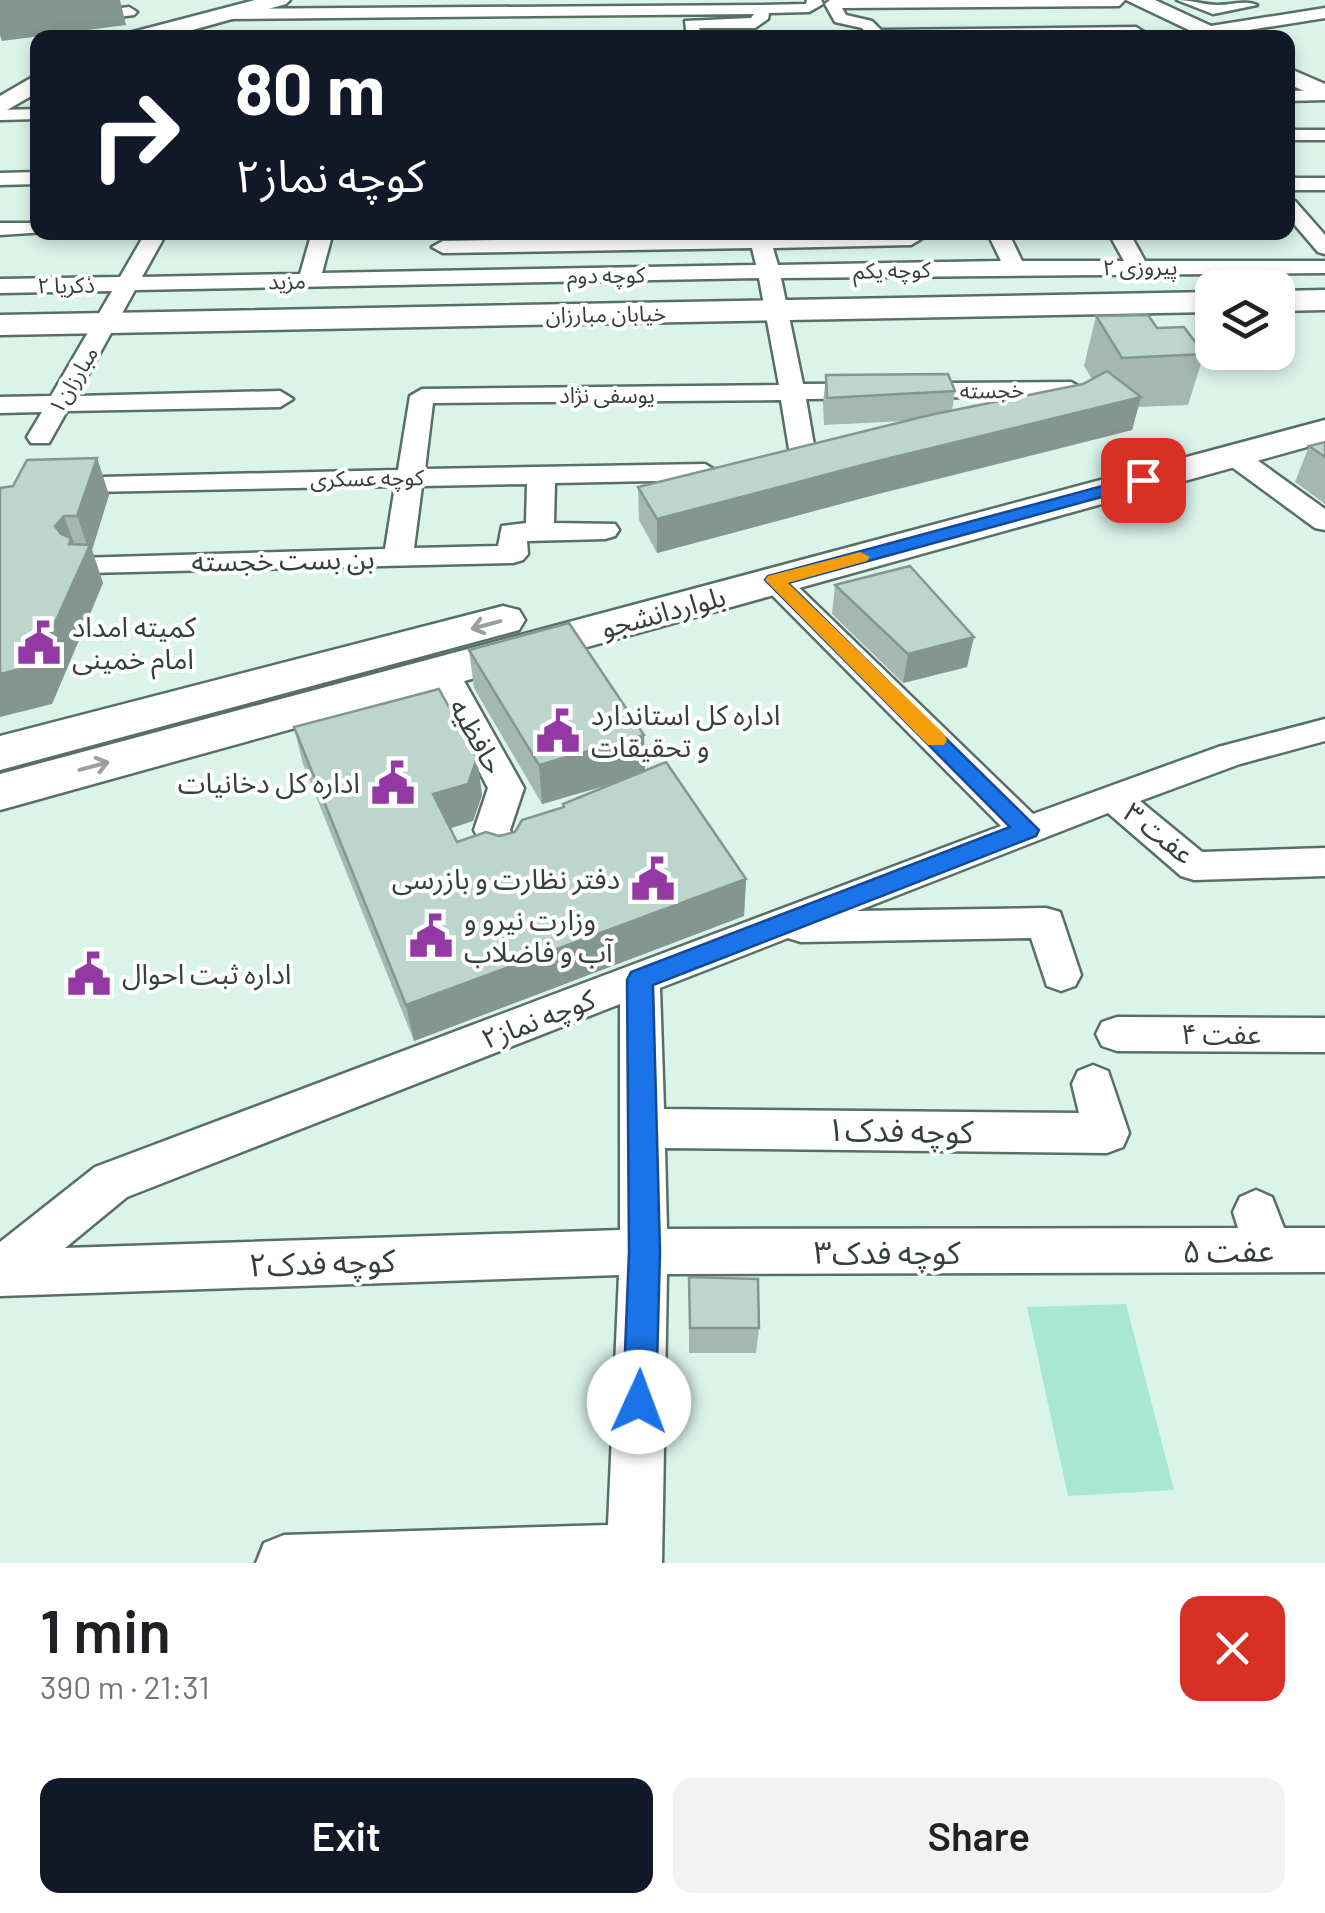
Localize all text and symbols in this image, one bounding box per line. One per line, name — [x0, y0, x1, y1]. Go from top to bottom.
text: 80 m — [235, 45, 385, 129]
icon: right — [70, 70, 200, 200]
text: کوچه نماز۲ — [235, 147, 426, 201]
street label: پیروزی ۲ — [1102, 253, 1178, 282]
street label: کوچه یکم — [853, 255, 932, 288]
street label: کوچه دوم — [567, 260, 646, 293]
street label: مزید — [268, 267, 306, 294]
street label: ذکریا ۲ — [37, 270, 95, 299]
map controls — [1195, 270, 1295, 370]
button: layers — [1195, 270, 1295, 370]
street label: خیابان مبارزان — [545, 299, 667, 329]
street label: مبارزان۱ — [42, 341, 104, 419]
street label: خجسته — [959, 375, 1025, 403]
street label: یوسفی نژاد — [559, 381, 655, 408]
pin — [1101, 438, 1186, 523]
icon: arrive — [1116, 453, 1171, 508]
street label: کوچه عسکری — [310, 463, 425, 494]
street label: بن بست خجسته — [191, 540, 375, 579]
street label: بلواردانشجو — [597, 578, 729, 645]
place label: کمیته امداد امام خمینی — [72, 609, 197, 680]
one-way arrow — [471, 616, 502, 635]
public building icon: کمیته امداد امام خمینی — [15, 619, 63, 667]
street label: حافظیه — [443, 692, 512, 779]
place label: اداره کل استاندارد و تحقیقات — [591, 697, 780, 764]
public building icon: اداره کل استاندارد و تحقیقات — [534, 707, 582, 755]
one-way arrow — [78, 756, 109, 775]
public building icon: اداره کل دخانیات — [369, 759, 417, 807]
place label: اداره کل دخانیات — [178, 765, 360, 800]
street label: عفت ۳ — [1118, 794, 1202, 870]
public building icon: دفتر نظارت و بازرسی — [629, 855, 677, 903]
place label: دفتر نظارت و بازرسی — [392, 861, 620, 896]
place label: وزارت نیرو و آب و فاضلاب — [464, 902, 614, 969]
public building icon: وزارت نیرو و آب و فاضلاب — [407, 912, 455, 960]
public building icon: اداره ثبت احوال — [65, 950, 113, 998]
place label: اداره ثبت احوال — [122, 956, 291, 991]
street label: کوچه نماز۲ — [476, 981, 600, 1057]
street label: عفت ۴ — [1181, 1016, 1261, 1050]
street label: کوچه فدک۱ — [826, 1109, 975, 1152]
street label: عفت ۵ — [1182, 1229, 1274, 1269]
street label: کوچه فدک۳ — [814, 1232, 961, 1273]
street label: کوچه فدک۲ — [248, 1239, 397, 1286]
position arrow — [587, 1350, 691, 1454]
text: 1 min — [40, 1593, 171, 1665]
button: close — [1180, 1596, 1285, 1701]
text: 390 m · 21:31 — [40, 1667, 210, 1705]
button: Exit — [40, 1778, 653, 1893]
button: Share — [673, 1778, 1285, 1893]

